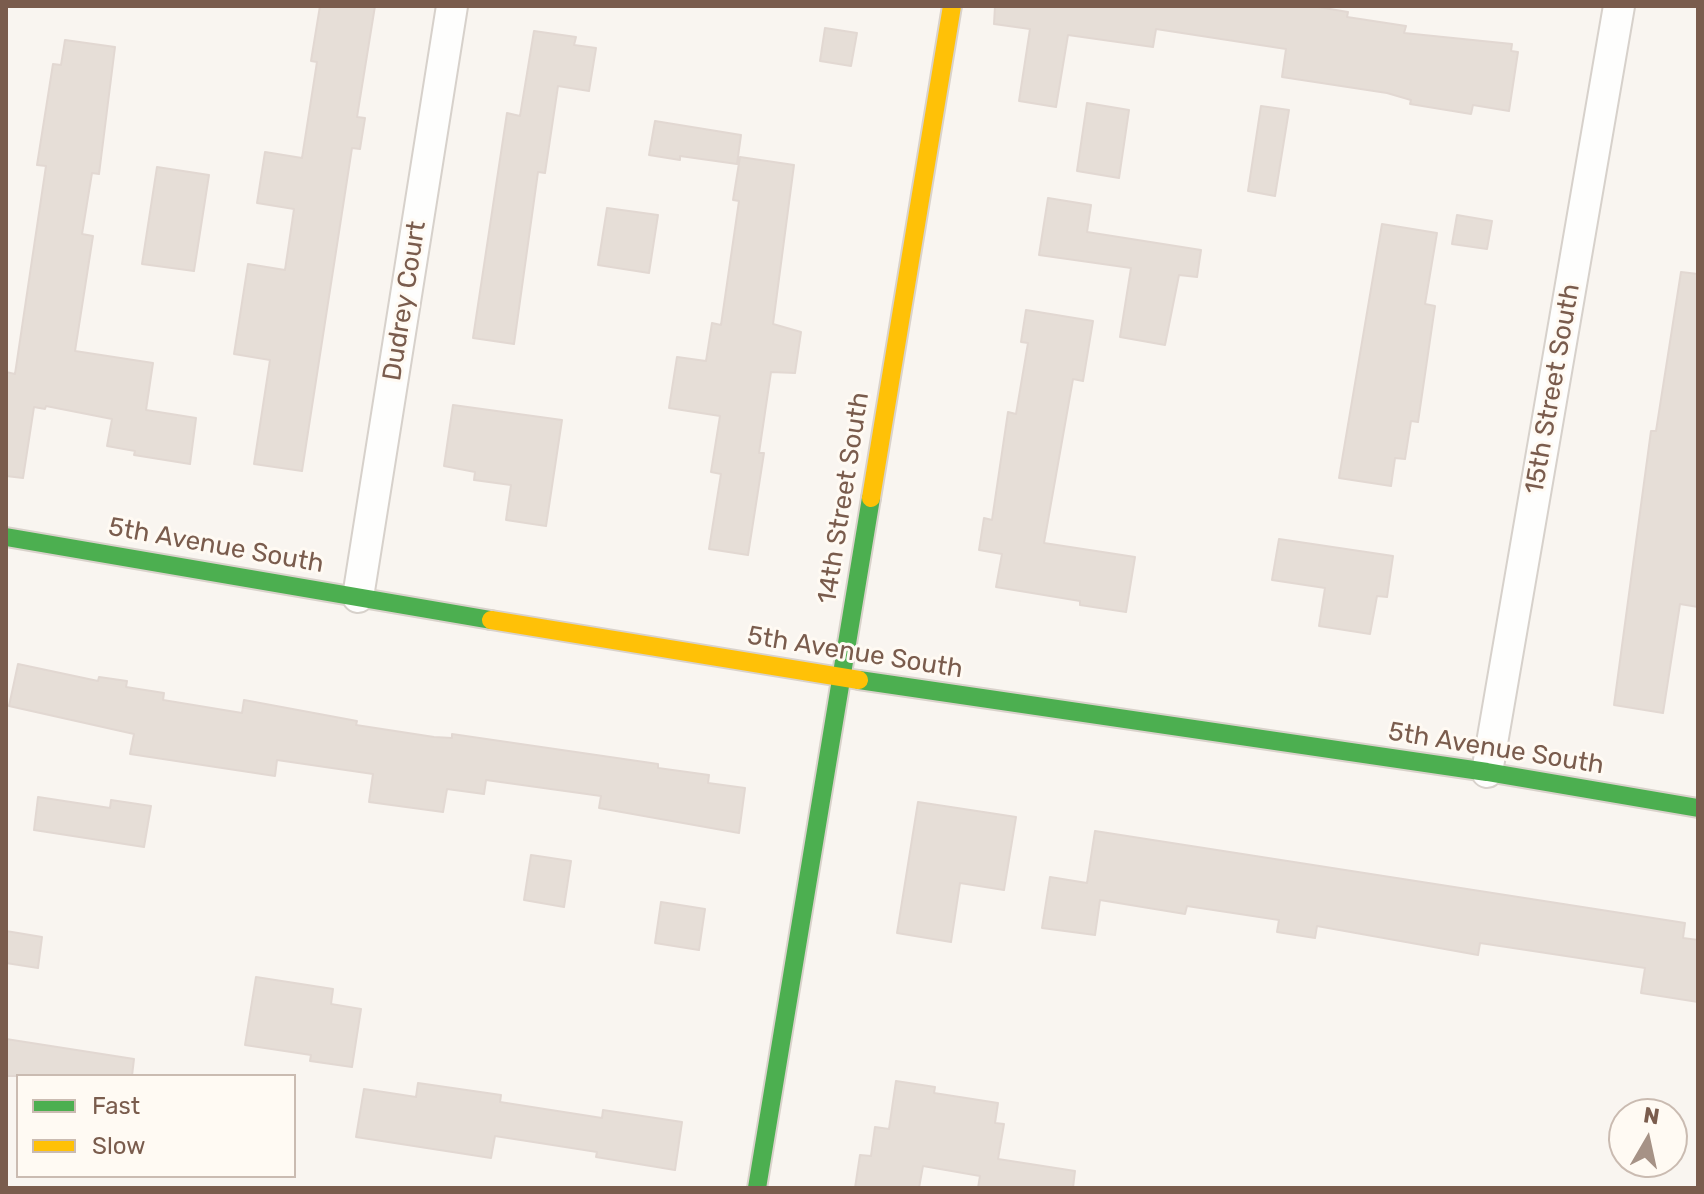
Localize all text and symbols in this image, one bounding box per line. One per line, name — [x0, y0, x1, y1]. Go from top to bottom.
street label: Dudrey Court — [377, 219, 433, 383]
street label: 15th Street South — [1519, 281, 1587, 497]
street label: 14th Street South — [812, 390, 876, 606]
street label: 5th Avenue South — [106, 512, 326, 580]
street label: 5th Avenue South — [745, 621, 965, 685]
street label: 5th Avenue South — [1386, 717, 1606, 781]
legend — [16, 1074, 296, 1178]
text: Fast — [92, 1092, 140, 1120]
north arrow — [1608, 1098, 1688, 1178]
text: N — [1642, 1101, 1661, 1130]
text: Slow — [92, 1132, 145, 1160]

